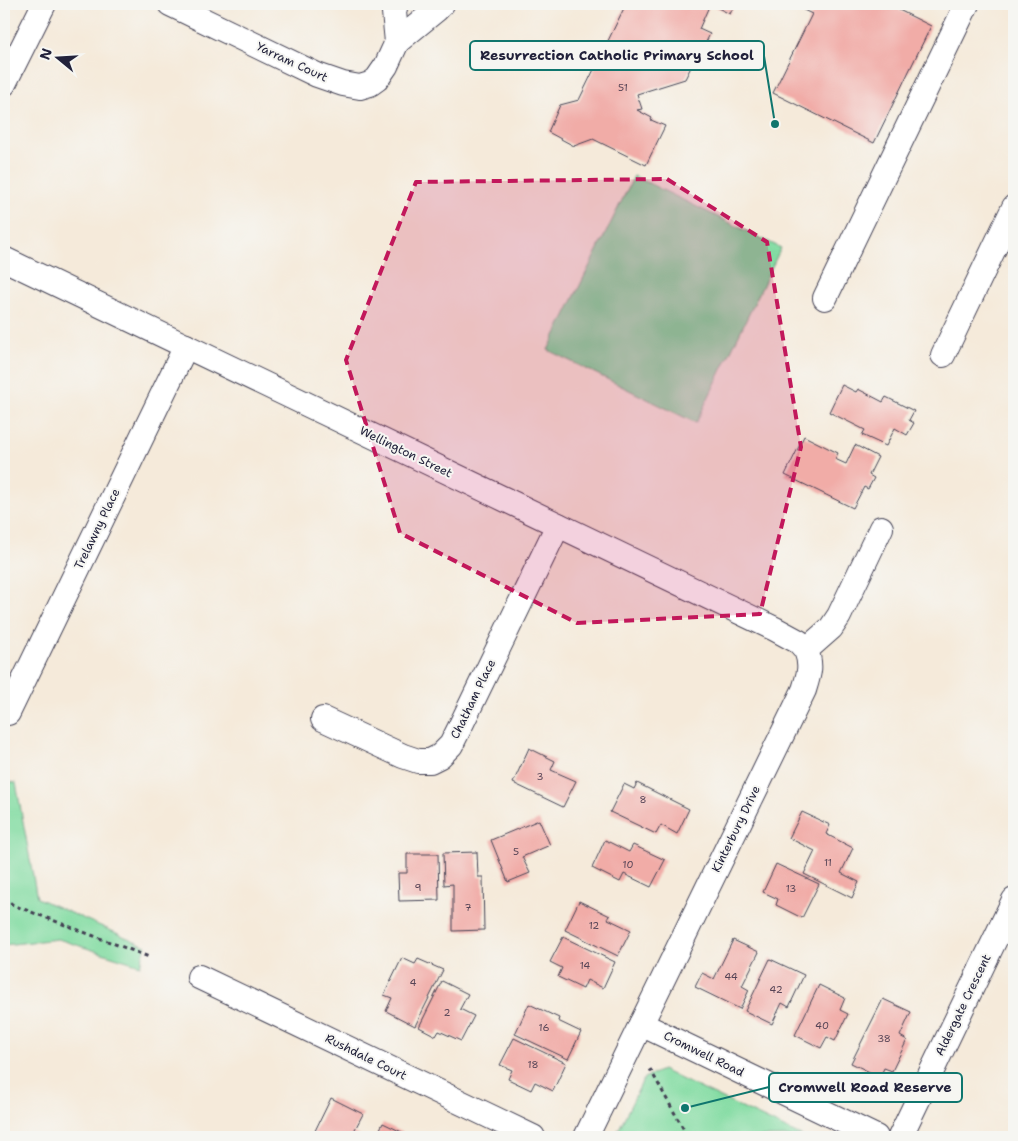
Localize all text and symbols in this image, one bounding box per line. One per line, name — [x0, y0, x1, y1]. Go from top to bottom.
north arrow — [32, 32, 82, 82]
street label: Yarram Court — [254, 38, 330, 86]
callout: Resurrection Catholic Primary School — [470, 41, 764, 70]
text: N — [35, 46, 56, 62]
text: Resurrection Catholic Primary School — [480, 46, 754, 64]
house number: 51 — [618, 81, 628, 94]
street label: Wellington Street — [357, 423, 455, 481]
street label: Trelawny Place — [71, 486, 124, 572]
street label: Chatham Place — [447, 656, 499, 741]
house number: 3 — [537, 770, 544, 783]
street label: Kinterbury Drive — [708, 783, 764, 875]
house number: 8 — [640, 793, 647, 806]
house number: 5 — [513, 845, 519, 858]
house number: 11 — [824, 856, 832, 869]
house number: 10 — [623, 858, 633, 871]
house number: 9 — [415, 881, 422, 894]
house number: 13 — [786, 882, 796, 895]
house number: 7 — [465, 901, 472, 914]
house number: 12 — [589, 919, 599, 932]
street label: Aldergate Crescent — [931, 952, 995, 1058]
house number: 14 — [580, 959, 590, 972]
house number: 44 — [724, 970, 738, 983]
house number: 4 — [410, 976, 417, 989]
house number: 42 — [769, 983, 783, 996]
house number: 2 — [444, 1006, 451, 1019]
house number: 40 — [815, 1019, 829, 1032]
house number: 16 — [539, 1021, 549, 1034]
street label: Cromwell Road — [661, 1028, 747, 1081]
street label: Rushdale Court — [322, 1030, 410, 1084]
house number: 38 — [877, 1032, 891, 1045]
house number: 18 — [527, 1058, 539, 1071]
callout: Cromwell Road Reserve — [769, 1073, 962, 1102]
text: Cromwell Road Reserve — [778, 1078, 952, 1096]

